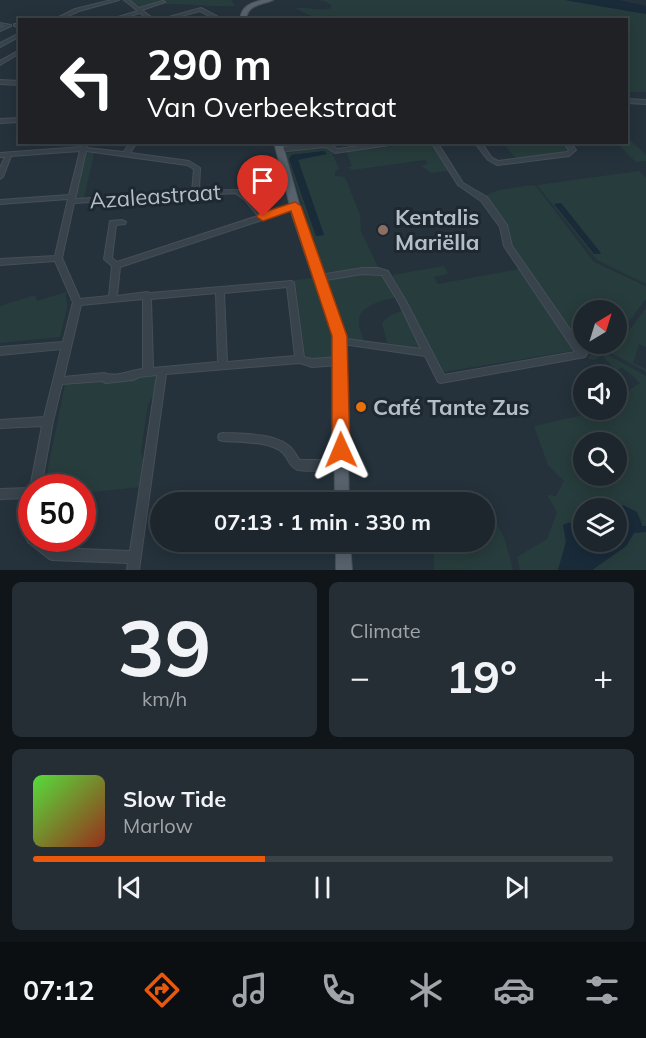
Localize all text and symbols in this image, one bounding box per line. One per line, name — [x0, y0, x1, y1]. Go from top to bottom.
text: 290 m — [147, 38, 272, 91]
icon: left — [48, 42, 126, 120]
text: Van Overbeekstraat — [147, 90, 396, 124]
pin — [237, 155, 288, 217]
icon: arrive — [246, 164, 279, 197]
street label: Azaleastraat — [88, 177, 222, 215]
place label: Kentalis Mariëlla — [395, 203, 479, 256]
marker: Kentalis Mariëlla — [376, 223, 390, 237]
north arrow — [573, 300, 627, 354]
map controls — [573, 300, 627, 552]
button: sound — [573, 366, 627, 420]
place label: Café Tante Zus — [373, 393, 530, 421]
marker: Café Tante Zus — [354, 400, 368, 414]
position arrow — [309, 418, 373, 482]
button: search — [573, 432, 627, 486]
speed limit sign: 50 — [18, 474, 96, 552]
button: layers — [573, 498, 627, 552]
text: 07:13 · 1 min · 330 m — [214, 508, 431, 536]
text: 39 — [118, 598, 211, 696]
text: Climate — [350, 618, 421, 643]
text: 19° — [446, 648, 517, 704]
text: − — [350, 656, 370, 697]
text: + — [593, 656, 613, 697]
text: km/h — [142, 686, 187, 711]
text: Slow Tide — [123, 785, 226, 813]
text: Marlow — [123, 813, 193, 838]
icon: previous — [113, 871, 146, 904]
icon: pause — [306, 871, 339, 904]
icon: next — [500, 871, 533, 904]
icon: directions — [141, 969, 183, 1011]
icon: music — [229, 969, 271, 1011]
icon: phone — [317, 969, 359, 1011]
icon: climate — [405, 969, 447, 1011]
icon: car — [493, 969, 535, 1011]
icon: filters — [581, 969, 623, 1011]
text: 07:12 — [23, 973, 95, 1007]

